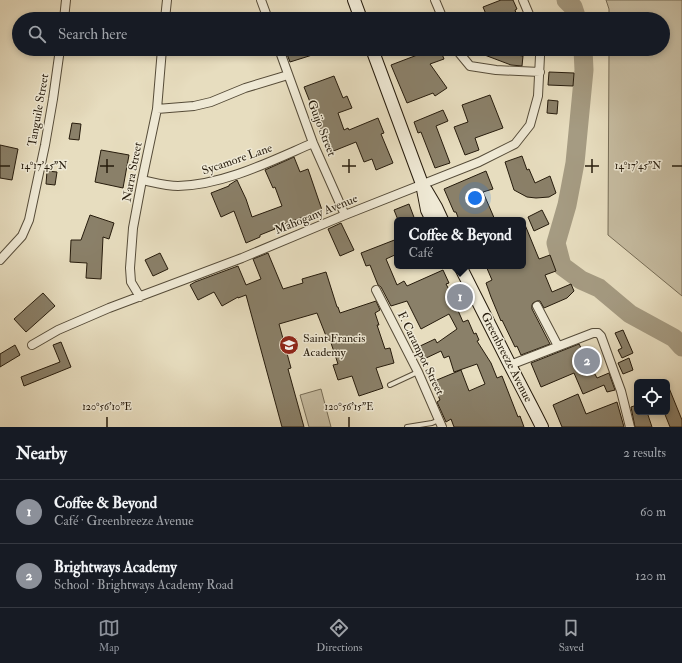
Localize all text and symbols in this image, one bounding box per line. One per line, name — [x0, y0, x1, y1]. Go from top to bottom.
search box — [12, 12, 670, 56]
icon: search — [26, 23, 48, 45]
text: Search here — [58, 25, 127, 44]
street label: Tanguile Street — [25, 72, 52, 148]
street label: Guijo Street — [304, 98, 339, 159]
street label: Sycamore Lane — [200, 140, 274, 179]
street label: Narra Street — [119, 141, 146, 203]
text: 14°17'45"N — [21, 160, 67, 172]
text: 14°17'45"N — [615, 160, 661, 172]
your location — [465, 188, 485, 208]
street label: Mahogany Avenue — [273, 191, 360, 238]
popup — [394, 217, 526, 269]
text: Coffee & Beyond — [408, 226, 512, 245]
text: Café — [408, 245, 433, 261]
pin: 1 — [447, 282, 473, 312]
street label: F. Carampot Street — [394, 309, 447, 398]
street label: Greenbreeze Avenue — [477, 310, 536, 405]
place label: Saint Francis Academy — [302, 331, 365, 360]
school or university icon: Saint Francis Academy — [278, 334, 300, 356]
pin: 2 — [574, 346, 600, 376]
map controls — [634, 379, 670, 415]
button: locate — [634, 379, 670, 415]
text: 120°56'10"E — [82, 401, 132, 413]
text: 120°56'15"E — [325, 401, 373, 413]
text: Nearby — [16, 443, 67, 464]
text: 2 results — [623, 445, 666, 461]
text: Coffee & Beyond — [54, 494, 157, 513]
text: 1 — [27, 504, 31, 520]
text: 60 m — [640, 504, 666, 520]
text: Café · Greenbreeze Avenue — [54, 513, 194, 529]
text: Brightways Academy — [54, 558, 177, 577]
text: 2 — [26, 568, 32, 584]
text: 120 m — [635, 568, 666, 584]
text: School · Brightways Academy Road — [54, 577, 234, 593]
tab: Map — [98, 617, 120, 654]
tab: Directions — [316, 617, 363, 654]
tab: Saved — [559, 617, 584, 654]

